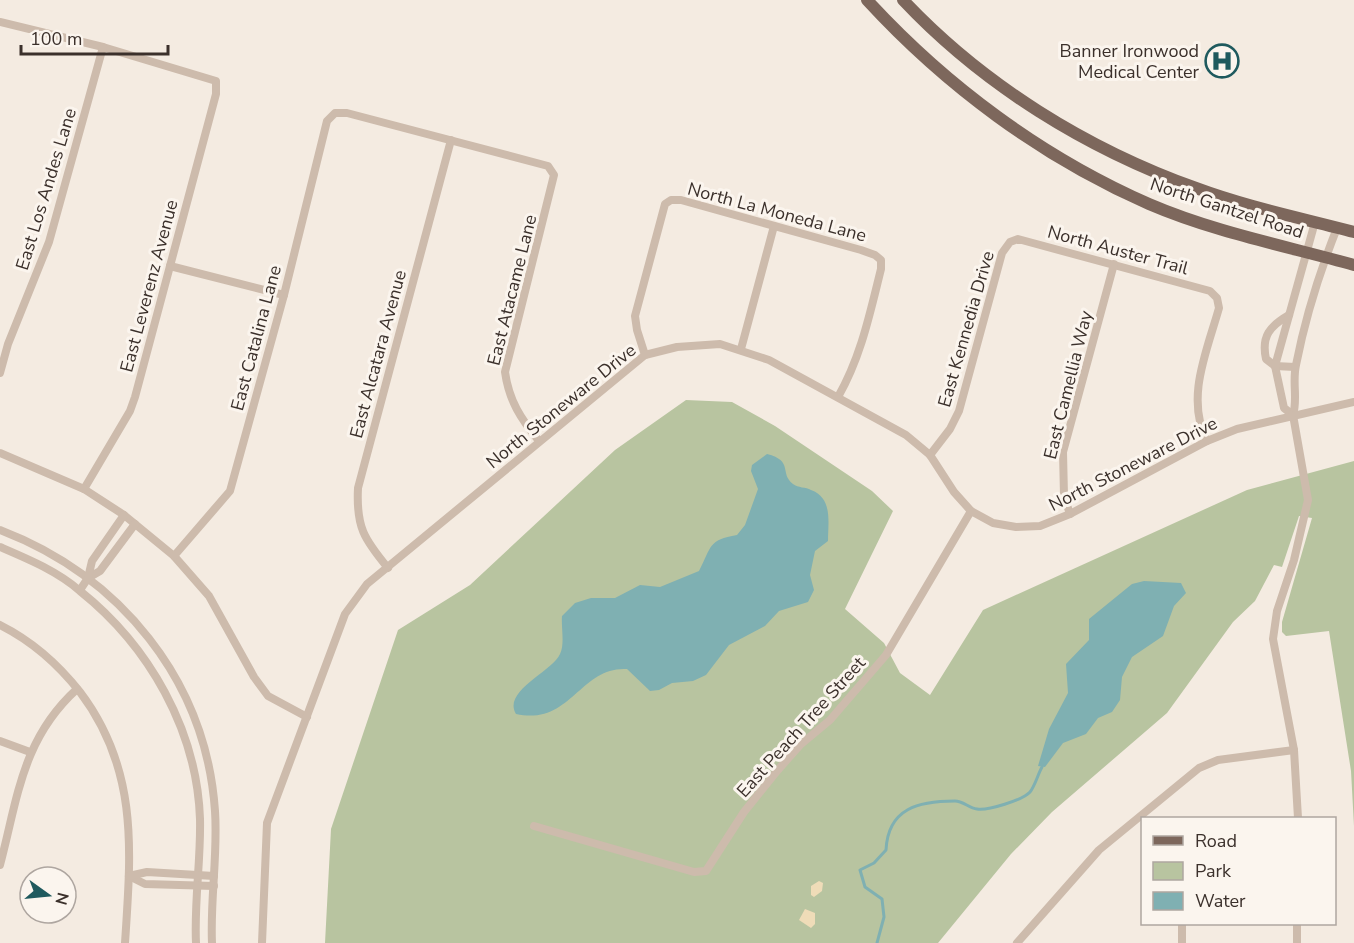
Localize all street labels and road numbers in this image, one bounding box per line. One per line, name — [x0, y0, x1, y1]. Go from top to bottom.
street label: East Los Andes Lane — [10, 105, 82, 273]
street label: North Gantzel Road — [1147, 172, 1307, 244]
street label: North La Moneda Lane — [685, 177, 869, 247]
street label: East Leverenz Avenue — [114, 197, 184, 375]
street label: East Atacame Lane — [482, 212, 542, 368]
street label: North Auster Trail — [1045, 220, 1192, 281]
street label: East Kennedia Drive — [932, 248, 1000, 410]
street label: East Catalina Lane — [225, 263, 287, 413]
street label: East Alcatara Avenue — [344, 267, 412, 441]
street label: East Camellia Way — [1038, 308, 1098, 462]
street label: North Stoneware Drive — [481, 338, 641, 474]
street label: North Stoneware Drive — [1045, 411, 1221, 517]
street label: East Peach Tree Street — [731, 651, 871, 802]

